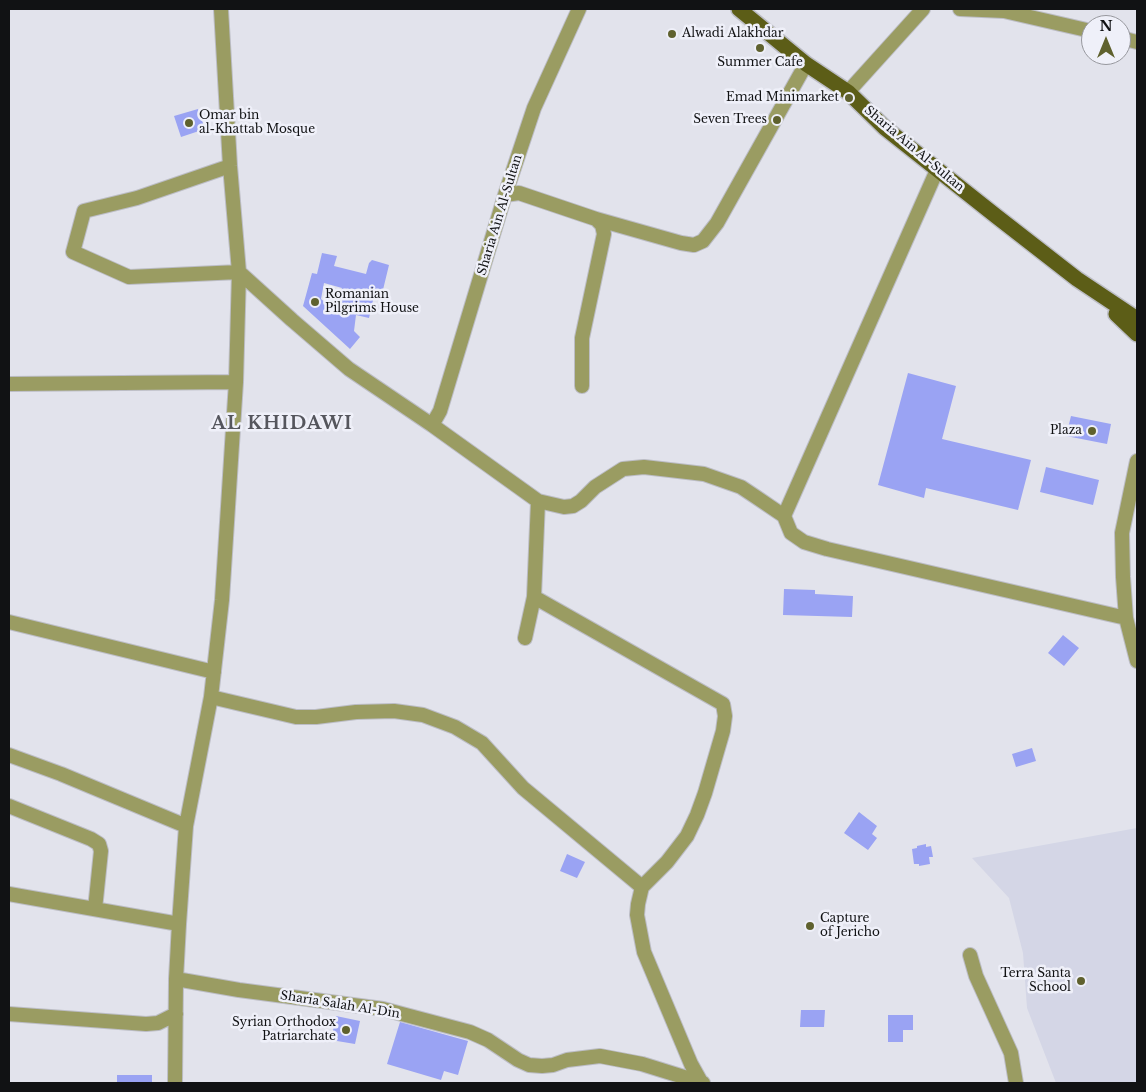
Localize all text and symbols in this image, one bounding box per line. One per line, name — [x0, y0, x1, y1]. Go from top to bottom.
north arrow — [1081, 15, 1131, 65]
text: N — [1099, 17, 1113, 35]
place label: Alwadi Alakhdar — [682, 27, 783, 41]
marker: Alwadi Alakhdar — [666, 28, 678, 40]
marker: Summer Cafe — [754, 42, 766, 54]
place label: Summer Cafe — [717, 56, 803, 70]
place label: Emad Minimarket — [726, 91, 839, 105]
marker: Emad Minimarket — [843, 92, 855, 104]
street label: Sharia Ain Al-Sultan — [861, 103, 967, 195]
place label: Omar bin al-Khattab Mosque — [199, 109, 315, 137]
place label: Seven Trees — [693, 113, 767, 127]
marker: Seven Trees — [771, 114, 783, 126]
marker: Omar bin al-Khattab Mosque — [183, 117, 195, 129]
street label: Sharia Ain Al-Sultan — [475, 153, 525, 277]
place label: Romanian Pilgrims House — [325, 288, 419, 316]
marker: Romanian Pilgrims House — [309, 296, 321, 308]
district label: AL KHIDAWI — [210, 413, 354, 435]
place label: Plaza — [1050, 424, 1082, 438]
marker: Plaza — [1086, 425, 1098, 437]
place label: Capture of Jericho — [820, 912, 880, 940]
marker: Capture of Jericho — [804, 920, 816, 932]
place label: Terra Santa School — [1000, 967, 1071, 995]
marker: Terra Santa School — [1075, 975, 1087, 987]
street label: Sharia Salah Al-Din — [279, 988, 401, 1022]
place label: Syrian Orthodox Patriarchate — [232, 1016, 336, 1044]
marker: Syrian Orthodox Patriarchate — [340, 1024, 352, 1036]

